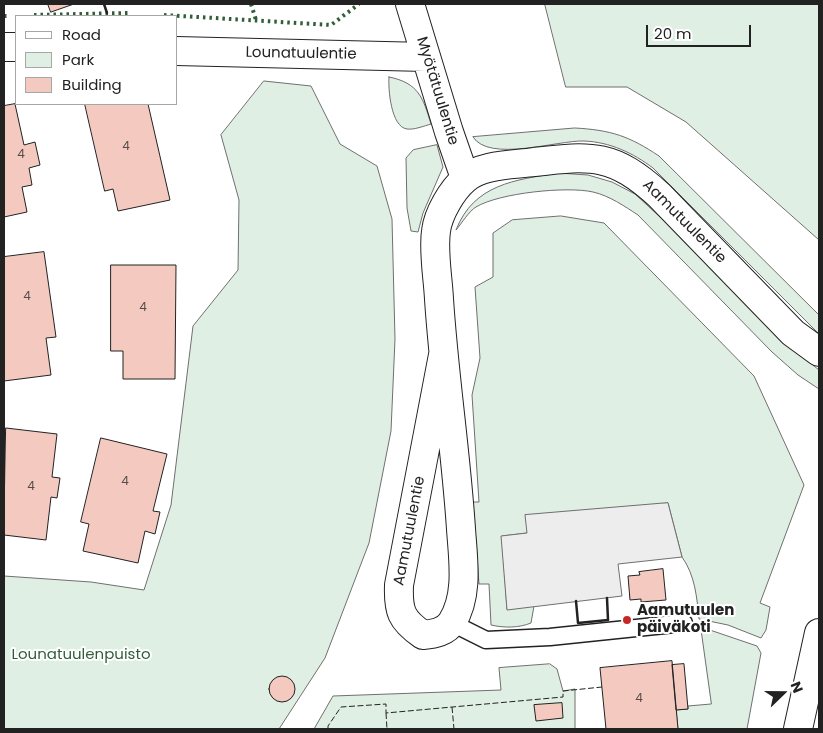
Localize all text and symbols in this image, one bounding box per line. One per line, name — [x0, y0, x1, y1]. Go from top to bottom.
legend — [15, 15, 178, 105]
scale bar — [648, 15, 753, 47]
text: 20 m — [654, 23, 692, 44]
text: Road — [62, 24, 101, 45]
street label: Myötätuulentie — [412, 35, 462, 147]
street label: Lounatuulentie — [245, 44, 357, 64]
text: Park — [62, 49, 94, 70]
text: Building — [62, 74, 122, 95]
house number: 4 — [122, 140, 130, 154]
house number: 4 — [17, 148, 25, 162]
street label: Aamutuulentie — [638, 176, 730, 268]
house number: 4 — [23, 290, 31, 304]
house number: 4 — [139, 301, 147, 315]
house number: 4 — [121, 475, 129, 489]
street label: Aamutuulentie — [391, 475, 429, 587]
house number: 4 — [27, 480, 35, 494]
place label: Aamutuulen päiväkoti — [637, 602, 734, 637]
marker: Aamutuulen päiväkoti — [621, 614, 633, 626]
park label: Lounatuulenpuisto — [12, 646, 150, 664]
north arrow — [758, 668, 808, 718]
text: N — [786, 679, 808, 696]
house number: 4 — [635, 692, 643, 706]

